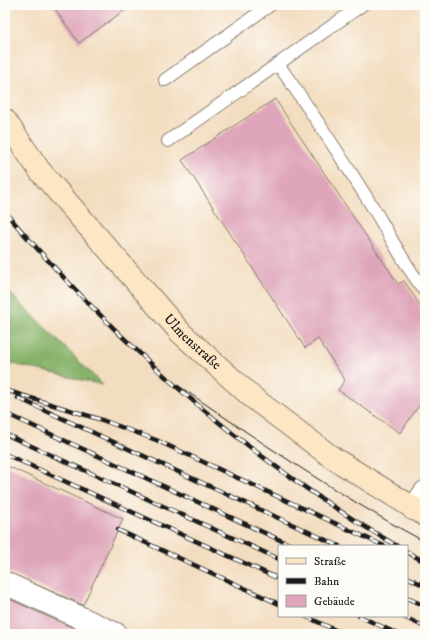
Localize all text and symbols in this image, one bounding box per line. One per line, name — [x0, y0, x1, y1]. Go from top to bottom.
street label: Ulmenstraße — [160, 310, 225, 374]
legend — [278, 545, 408, 617]
text: Straße — [314, 554, 346, 569]
text: Bahn — [314, 574, 340, 589]
text: Gebäude — [314, 594, 355, 609]

